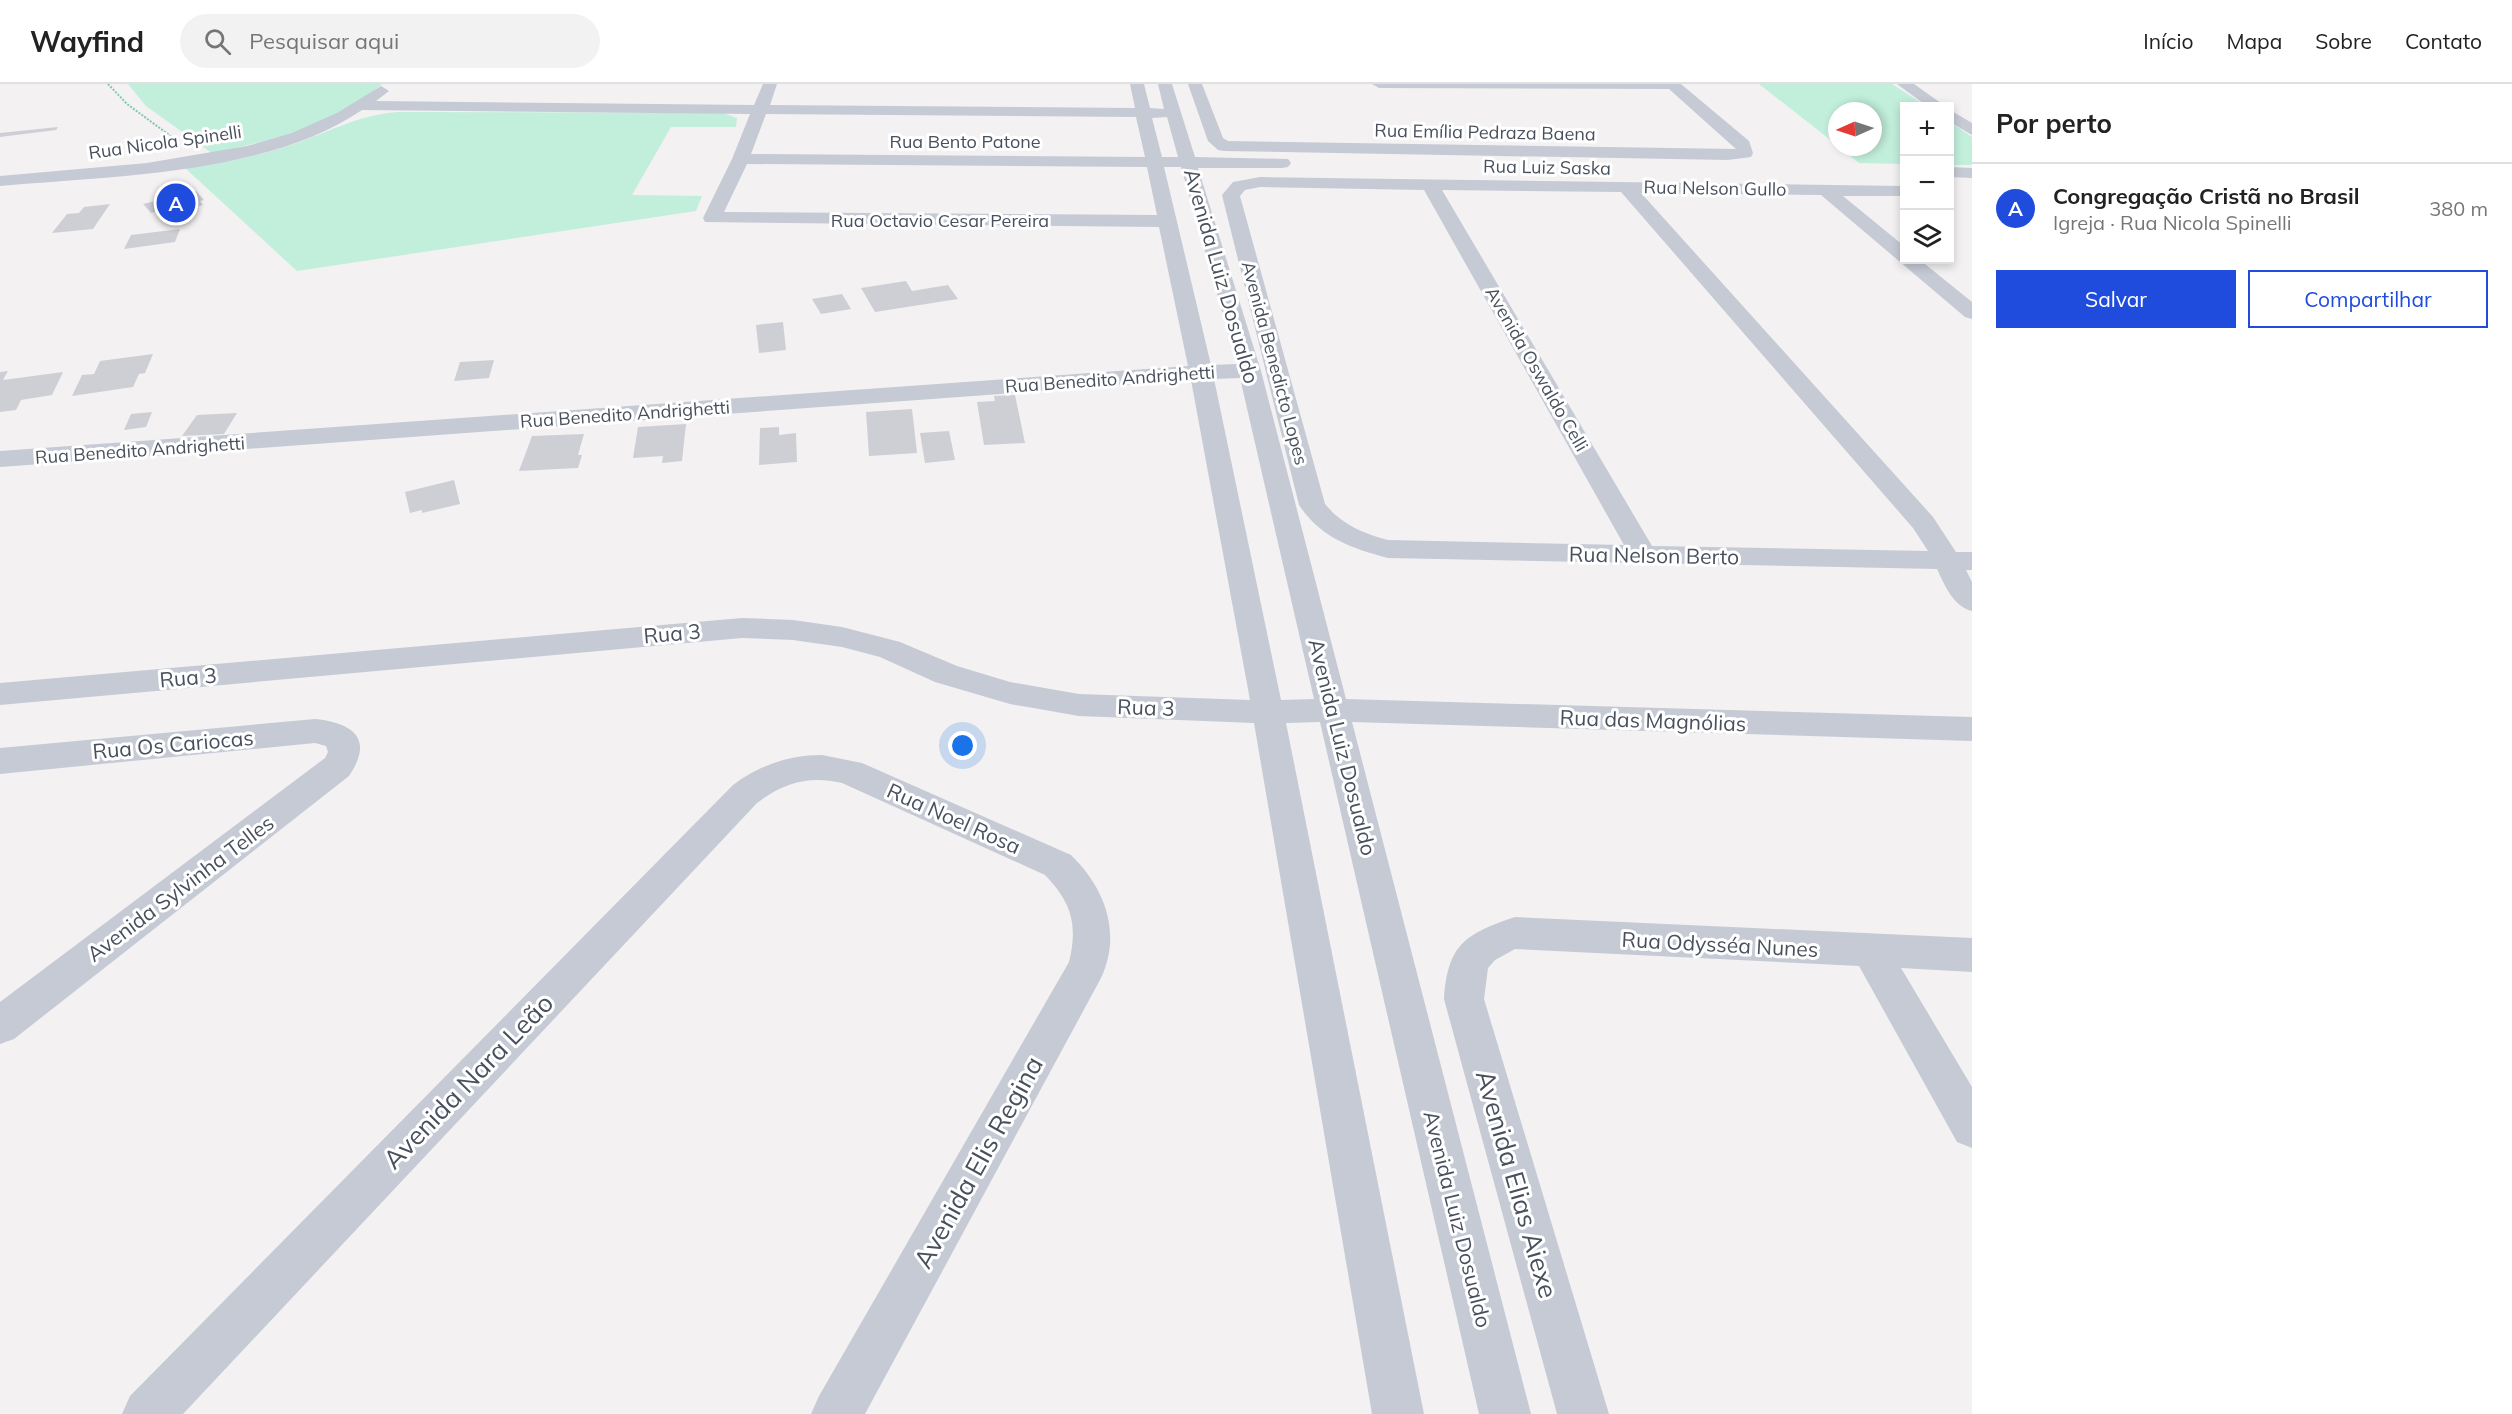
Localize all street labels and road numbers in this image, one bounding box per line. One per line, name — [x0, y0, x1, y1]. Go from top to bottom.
street label: Rua Emília Pedraza Baena — [1374, 119, 1596, 145]
street label: Rua Nicola Spinelli — [87, 120, 243, 164]
street label: Rua Bento Patone — [889, 130, 1041, 153]
street label: Rua Luiz Saska — [1483, 154, 1611, 180]
street label: Avenida Luiz Dosualdo — [1179, 166, 1265, 386]
street label: Rua Nelson Gullo — [1643, 175, 1787, 201]
street label: Rua Octavio Cesar Pereira — [831, 209, 1049, 232]
street label: Avenida Benedicto Lopes — [1237, 259, 1313, 468]
street label: Avenida Oswaldo Celli — [1480, 283, 1594, 455]
street label: Rua Benedito Andrighetti — [1004, 360, 1216, 398]
street label: Rua Benedito Andrighetti — [519, 395, 731, 433]
street label: Rua Benedito Andrighetti — [34, 431, 246, 469]
street label: Rua Nelson Berto — [1569, 541, 1739, 569]
street label: Rua 3 — [642, 618, 702, 648]
street label: Avenida Luiz Dosualdo — [1303, 636, 1383, 858]
street label: Rua 3 — [158, 662, 218, 692]
street label: Rua 3 — [1117, 693, 1175, 721]
street label: Rua das Magnólias — [1559, 704, 1747, 736]
street label: Rua Os Cariocas — [91, 724, 255, 764]
street label: Rua Noel Rosa — [883, 777, 1025, 859]
street label: Avenida Sylvinha Telles — [81, 809, 279, 967]
street label: Rua Odysséa Nunes — [1621, 926, 1819, 962]
street label: Avenida Nara Leão — [376, 986, 560, 1176]
street label: Avenida Elis Regina — [906, 1050, 1050, 1274]
street label: Avenida Elias Aiexe — [1469, 1066, 1565, 1302]
street label: Avenida Luiz Dosualdo — [1418, 1108, 1498, 1330]

